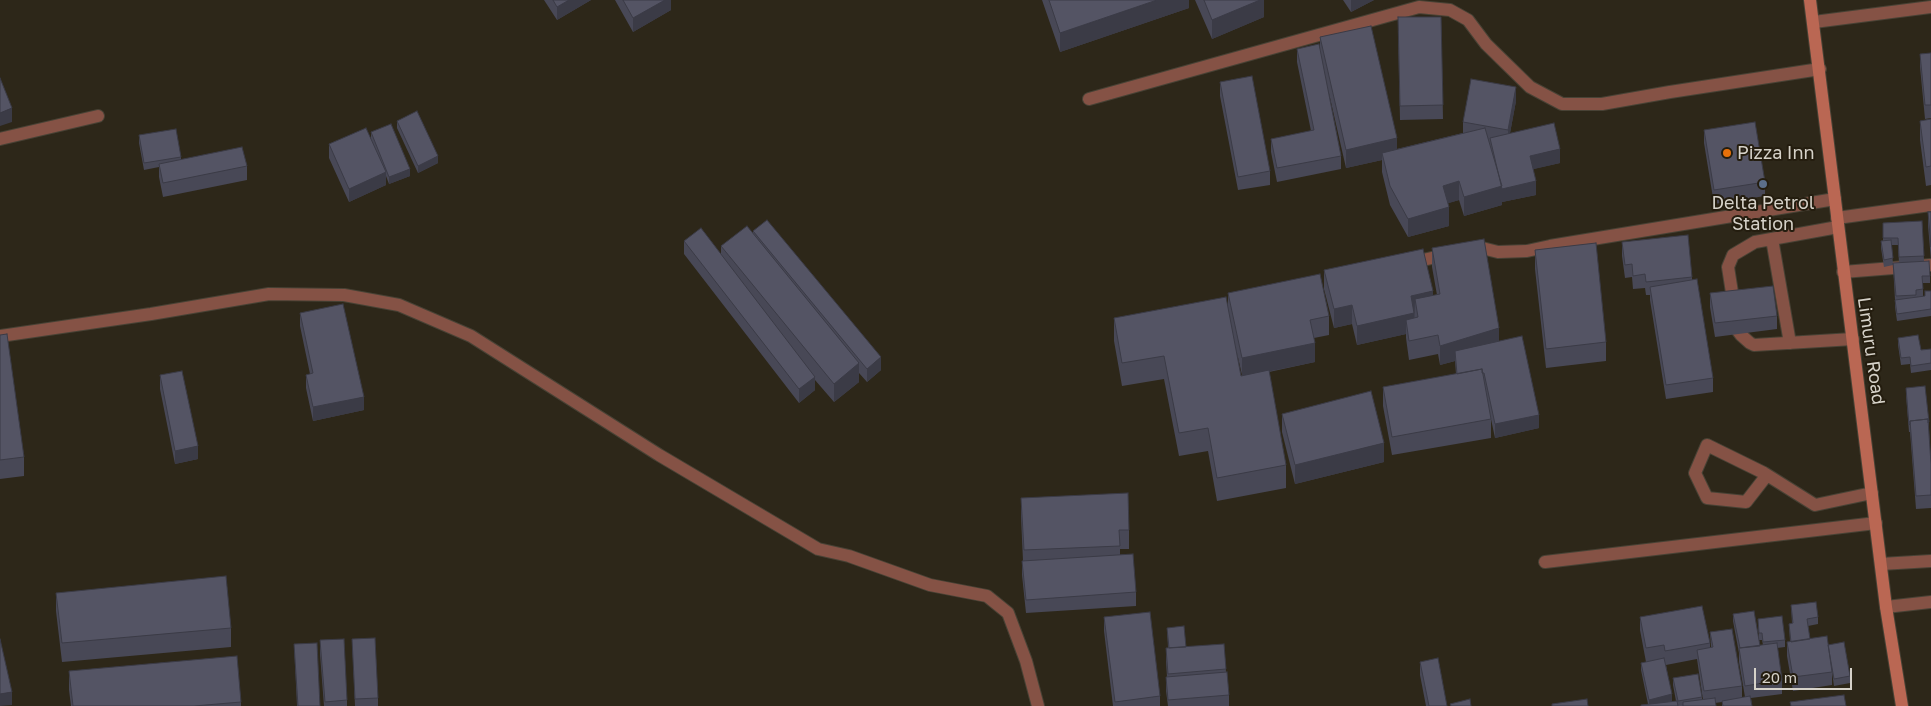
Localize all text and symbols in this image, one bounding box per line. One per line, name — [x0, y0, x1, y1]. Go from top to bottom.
place label: Pizza Inn — [1737, 142, 1815, 164]
marker: Pizza Inn — [1721, 147, 1733, 159]
marker: Delta Petrol Station — [1757, 178, 1769, 190]
place label: Delta Petrol Station — [1712, 192, 1814, 234]
street label: Limuru Road — [1853, 296, 1889, 406]
scale bar — [1756, 658, 1854, 690]
text: 20 m — [1762, 668, 1797, 686]

